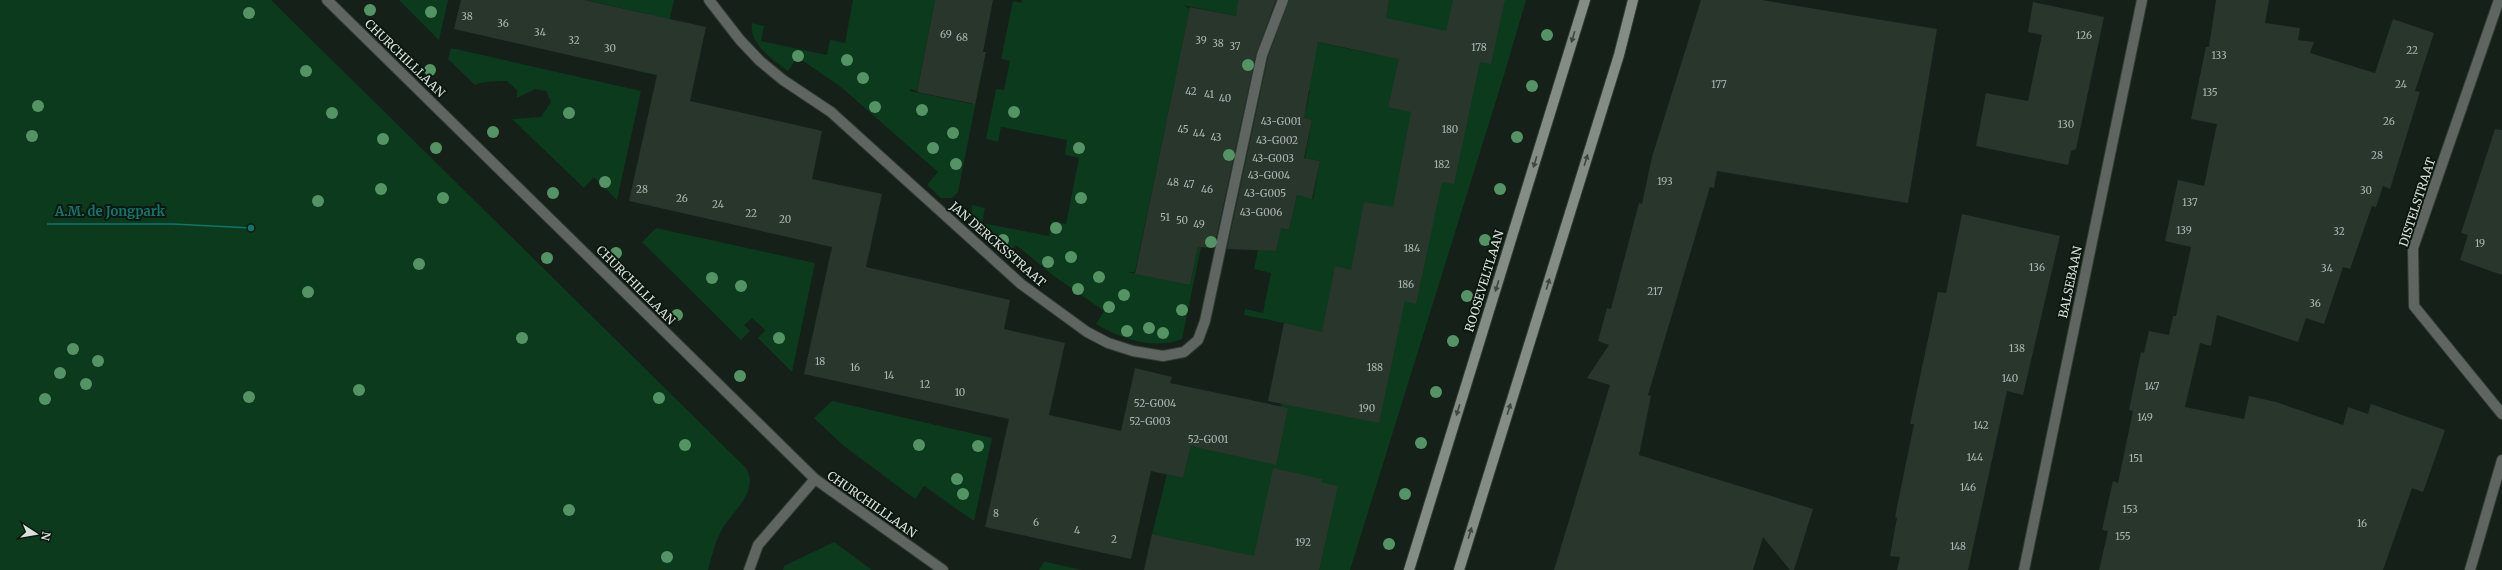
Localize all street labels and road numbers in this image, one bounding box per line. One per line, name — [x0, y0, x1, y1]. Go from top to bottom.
street label: CHURCHILLLAAN — [362, 16, 449, 101]
street label: DISTELSTRAAT — [2396, 155, 2439, 248]
street label: JAN DERCKSSTRAAT — [946, 198, 1049, 290]
street label: ROOSEVELTLAAN — [1461, 228, 1507, 334]
street label: CHURCHILLLAAN — [593, 242, 679, 328]
street label: BALSEBAAN — [2055, 244, 2085, 319]
street label: CHURCHILLLAAN — [824, 468, 920, 541]

